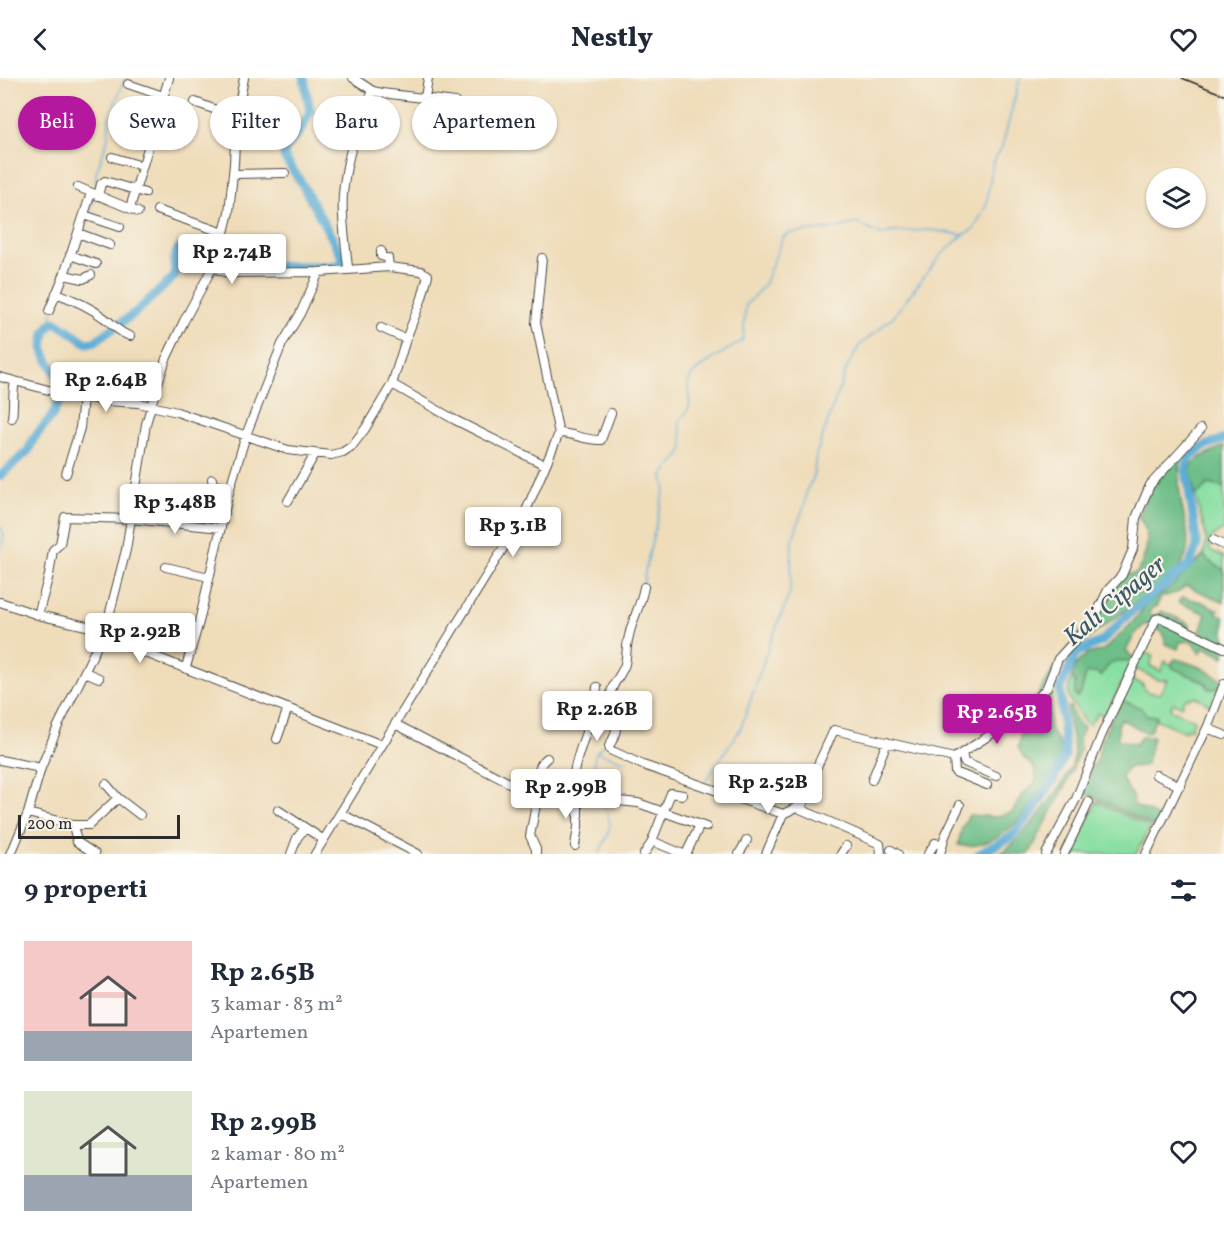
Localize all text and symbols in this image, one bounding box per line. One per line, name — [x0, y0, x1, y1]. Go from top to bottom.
text: Nestly — [571, 20, 653, 58]
icon: back — [24, 23, 57, 56]
icon: heart — [1167, 23, 1200, 56]
chip: Beli — [18, 96, 96, 150]
chip: Sewa — [108, 96, 198, 150]
chip: Filter — [210, 96, 301, 150]
chip: Baru — [313, 96, 400, 150]
chip: Apartemen — [412, 96, 557, 150]
map controls — [1146, 168, 1206, 228]
button: layers — [1146, 168, 1206, 228]
pin: Rp 2.74B — [170, 234, 294, 285]
text: Rp 2.74B — [192, 239, 272, 267]
pin: Rp 2.64B — [44, 362, 168, 413]
text: Rp 2.64B — [65, 367, 147, 395]
pin: Rp 3.48B — [113, 484, 237, 535]
text: Rp 3.48B — [134, 489, 216, 517]
pin: Rp 3.1B — [458, 507, 568, 558]
text: Rp 3.1B — [479, 512, 547, 540]
water label: Kali Cipager — [1056, 548, 1175, 655]
pin: Rp 2.92B — [78, 613, 202, 664]
text: Rp 2.92B — [99, 618, 181, 646]
pin: Rp 2.26B — [535, 691, 659, 742]
pin: Rp 2.65B — [935, 694, 1059, 745]
text: Rp 2.26B — [556, 696, 638, 724]
text: Rp 2.65B — [957, 699, 1037, 727]
pin: Rp 2.52B — [706, 764, 830, 815]
pin: Rp 2.99B — [504, 769, 628, 820]
text: Rp 2.52B — [728, 769, 808, 797]
text: Rp 2.99B — [525, 774, 607, 802]
scale bar — [18, 812, 180, 840]
text: 200 m — [27, 814, 72, 836]
text: 9 properti — [24, 872, 148, 908]
icon: filters — [1167, 874, 1200, 907]
text: Rp 2.65B — [210, 955, 315, 991]
icon: home — [72, 965, 144, 1037]
icon: heart — [1167, 985, 1200, 1018]
text: 3 kamar · 83 m² — [210, 991, 343, 1019]
text: Apartemen — [210, 1019, 309, 1047]
text: Rp 2.99B — [210, 1105, 317, 1141]
icon: home — [72, 1115, 144, 1187]
icon: heart — [1167, 1135, 1200, 1168]
text: 2 kamar · 80 m² — [210, 1141, 345, 1169]
text: Apartemen — [210, 1169, 309, 1197]

